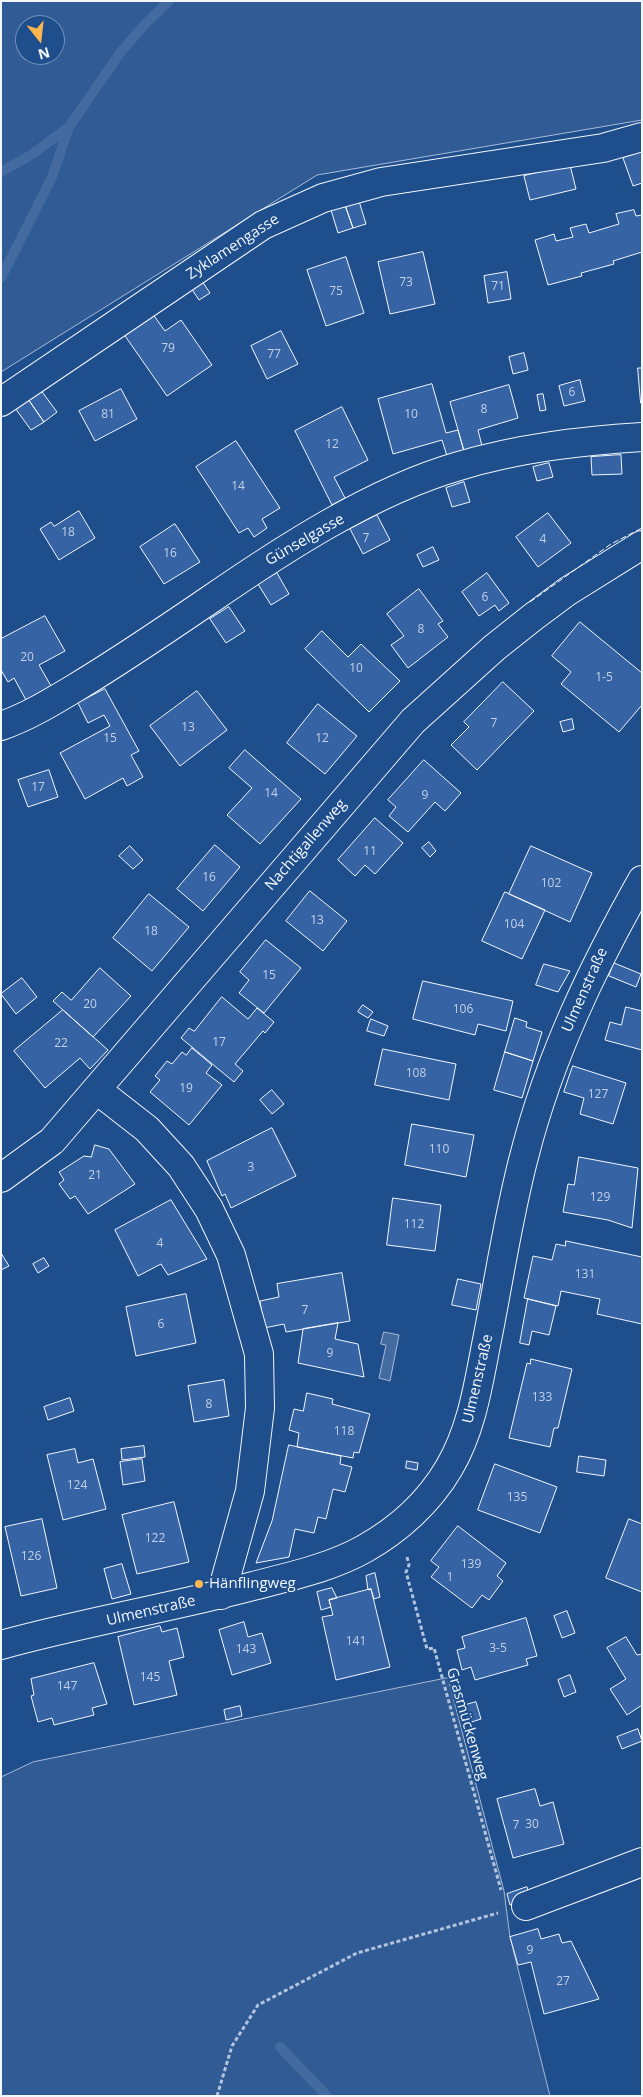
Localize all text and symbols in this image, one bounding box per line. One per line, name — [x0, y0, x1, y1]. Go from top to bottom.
north arrow — [15, 15, 65, 65]
text: N — [36, 43, 52, 65]
street label: Zyklamengasse — [183, 210, 283, 284]
house number: 73 — [399, 276, 413, 290]
house number: 71 — [491, 280, 505, 294]
house number: 75 — [329, 285, 343, 299]
house number: 79 — [161, 342, 175, 356]
house number: 77 — [267, 348, 281, 362]
house number: 6 — [569, 386, 575, 400]
house number: 8 — [481, 403, 487, 417]
house number: 81 — [101, 408, 115, 422]
house number: 10 — [404, 408, 418, 422]
house number: 12 — [325, 438, 339, 452]
house number: 14 — [231, 480, 245, 494]
street label: Günselgasse — [262, 510, 348, 570]
house number: 18 — [61, 526, 75, 540]
house number: 7 — [363, 532, 369, 546]
house number: 4 — [540, 533, 546, 547]
house number: 16 — [163, 547, 177, 561]
house number: 6 — [482, 591, 488, 605]
house number: 8 — [418, 623, 424, 637]
house number: 20 — [20, 651, 34, 665]
house number: 10 — [349, 662, 363, 676]
house number: 1-5 — [595, 671, 613, 685]
house number: 7 — [491, 717, 497, 731]
house number: 13 — [181, 721, 195, 735]
house number: 15 — [103, 732, 117, 746]
house number: 12 — [315, 732, 329, 746]
house number: 17 — [31, 781, 45, 795]
house number: 14 — [264, 787, 278, 801]
house number: 9 — [422, 789, 428, 803]
street label: Nachtigallenweg — [261, 796, 351, 894]
house number: 11 — [363, 845, 377, 859]
house number: 16 — [202, 871, 216, 885]
house number: 102 — [541, 877, 561, 891]
house number: 13 — [310, 914, 324, 928]
house number: 104 — [504, 918, 524, 932]
house number: 18 — [144, 925, 158, 939]
street label: Ulmenstraße — [558, 945, 612, 1035]
house number: 15 — [262, 969, 276, 983]
house number: 20 — [83, 998, 97, 1012]
house number: 106 — [453, 1003, 473, 1017]
house number: 17 — [212, 1036, 226, 1050]
house number: 22 — [54, 1037, 68, 1051]
house number: 108 — [406, 1067, 426, 1081]
house number: 19 — [179, 1082, 193, 1096]
house number: 127 — [588, 1088, 608, 1102]
house number: 110 — [429, 1143, 449, 1157]
house number: 3 — [248, 1161, 254, 1175]
house number: 21 — [88, 1169, 102, 1183]
house number: 129 — [590, 1191, 610, 1205]
house number: 112 — [404, 1218, 424, 1232]
house number: 4 — [157, 1237, 163, 1251]
house number: 131 — [575, 1268, 595, 1282]
house number: 7 — [302, 1304, 308, 1318]
house number: 6 — [158, 1318, 164, 1332]
street label: Ulmenstraße — [459, 1333, 497, 1425]
house number: 9 — [327, 1347, 333, 1361]
house number: 133 — [532, 1391, 552, 1405]
house number: 8 — [206, 1398, 212, 1412]
house number: 118 — [334, 1425, 354, 1439]
house number: 124 — [67, 1479, 87, 1493]
house number: 135 — [507, 1491, 527, 1505]
house number: 122 — [145, 1532, 165, 1546]
house number: 126 — [21, 1550, 41, 1564]
house number: 139 — [461, 1558, 481, 1572]
house number: 1 — [447, 1571, 453, 1585]
place label: Hänflingweg — [209, 1575, 296, 1593]
marker: Hänflingweg — [193, 1578, 205, 1590]
street label: Ulmenstraße — [105, 1592, 197, 1630]
house number: 141 — [346, 1635, 366, 1649]
house number: 3-5 — [489, 1642, 507, 1656]
house number: 143 — [236, 1643, 256, 1657]
street label: Grasmückenweg — [442, 1666, 492, 1782]
house number: 145 — [140, 1671, 160, 1685]
house number: 147 — [57, 1680, 77, 1694]
house number: 30 — [525, 1818, 539, 1832]
house number: 7 — [513, 1819, 519, 1833]
house number: 9 — [527, 1944, 533, 1958]
house number: 27 — [556, 1975, 570, 1989]

